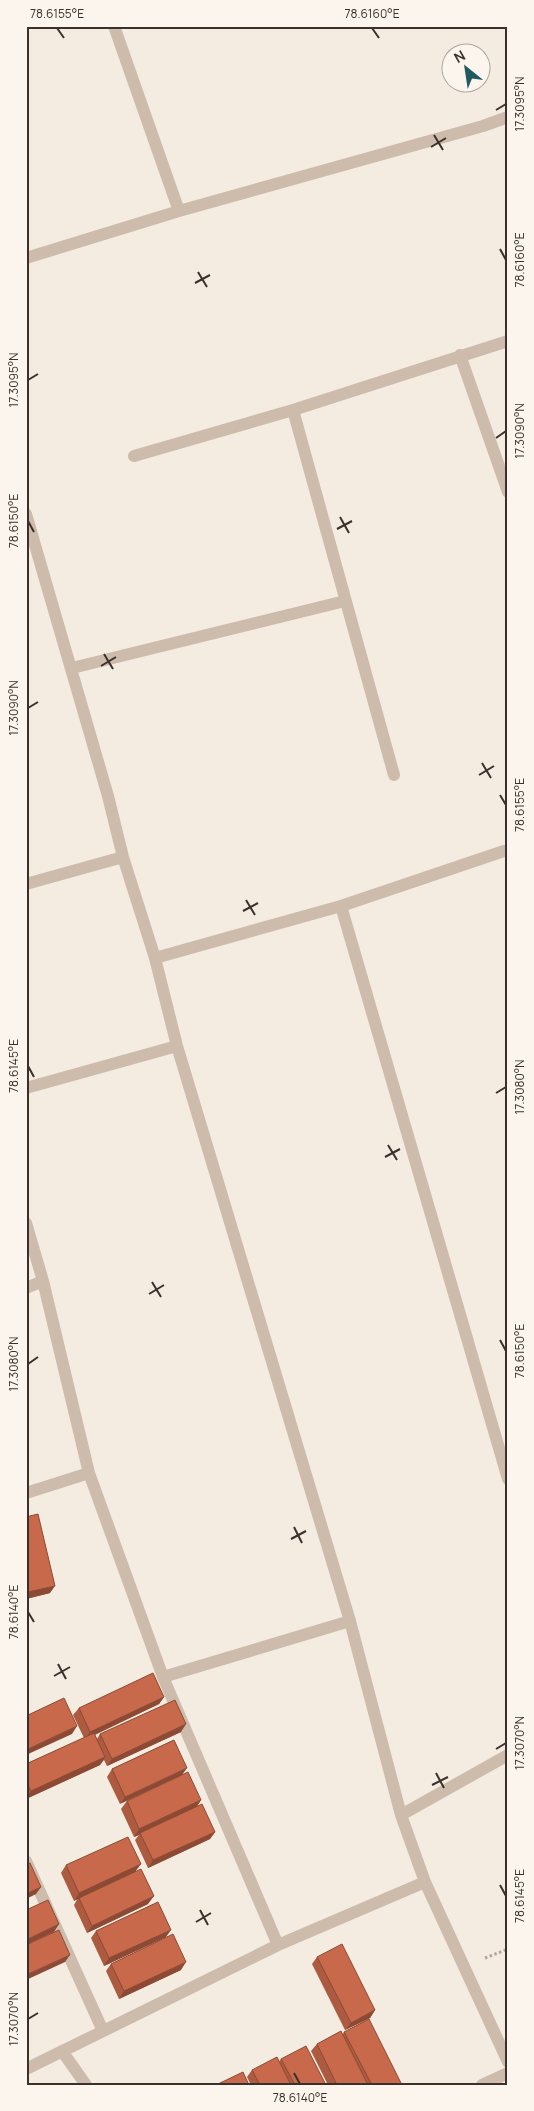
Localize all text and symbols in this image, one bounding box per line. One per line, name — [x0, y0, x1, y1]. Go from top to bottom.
text: 78.6155°E — [30, 5, 84, 22]
text: 78.6160°E — [345, 5, 400, 22]
north arrow — [442, 42, 492, 92]
text: N — [450, 46, 468, 67]
text: 17.3095°N — [511, 77, 528, 131]
text: 78.6160°E — [511, 232, 528, 288]
text: 17.3095°N — [5, 353, 22, 407]
text: 17.3090°N — [511, 403, 528, 459]
text: 78.6150°E — [5, 494, 22, 548]
text: 17.3090°N — [5, 680, 22, 736]
text: 78.6155°E — [511, 778, 528, 832]
text: 78.6145°E — [5, 1039, 22, 1093]
text: 17.3080°N — [511, 1060, 528, 1114]
text: 78.6150°E — [511, 1324, 528, 1378]
text: 17.3080°N — [5, 1337, 22, 1391]
text: 78.6140°E — [5, 1585, 22, 1639]
text: 17.3070°N — [511, 1716, 528, 1770]
text: 78.6145°E — [511, 1869, 528, 1923]
text: 17.3070°N — [5, 1992, 22, 2046]
text: 78.6140°E — [273, 2089, 327, 2106]

